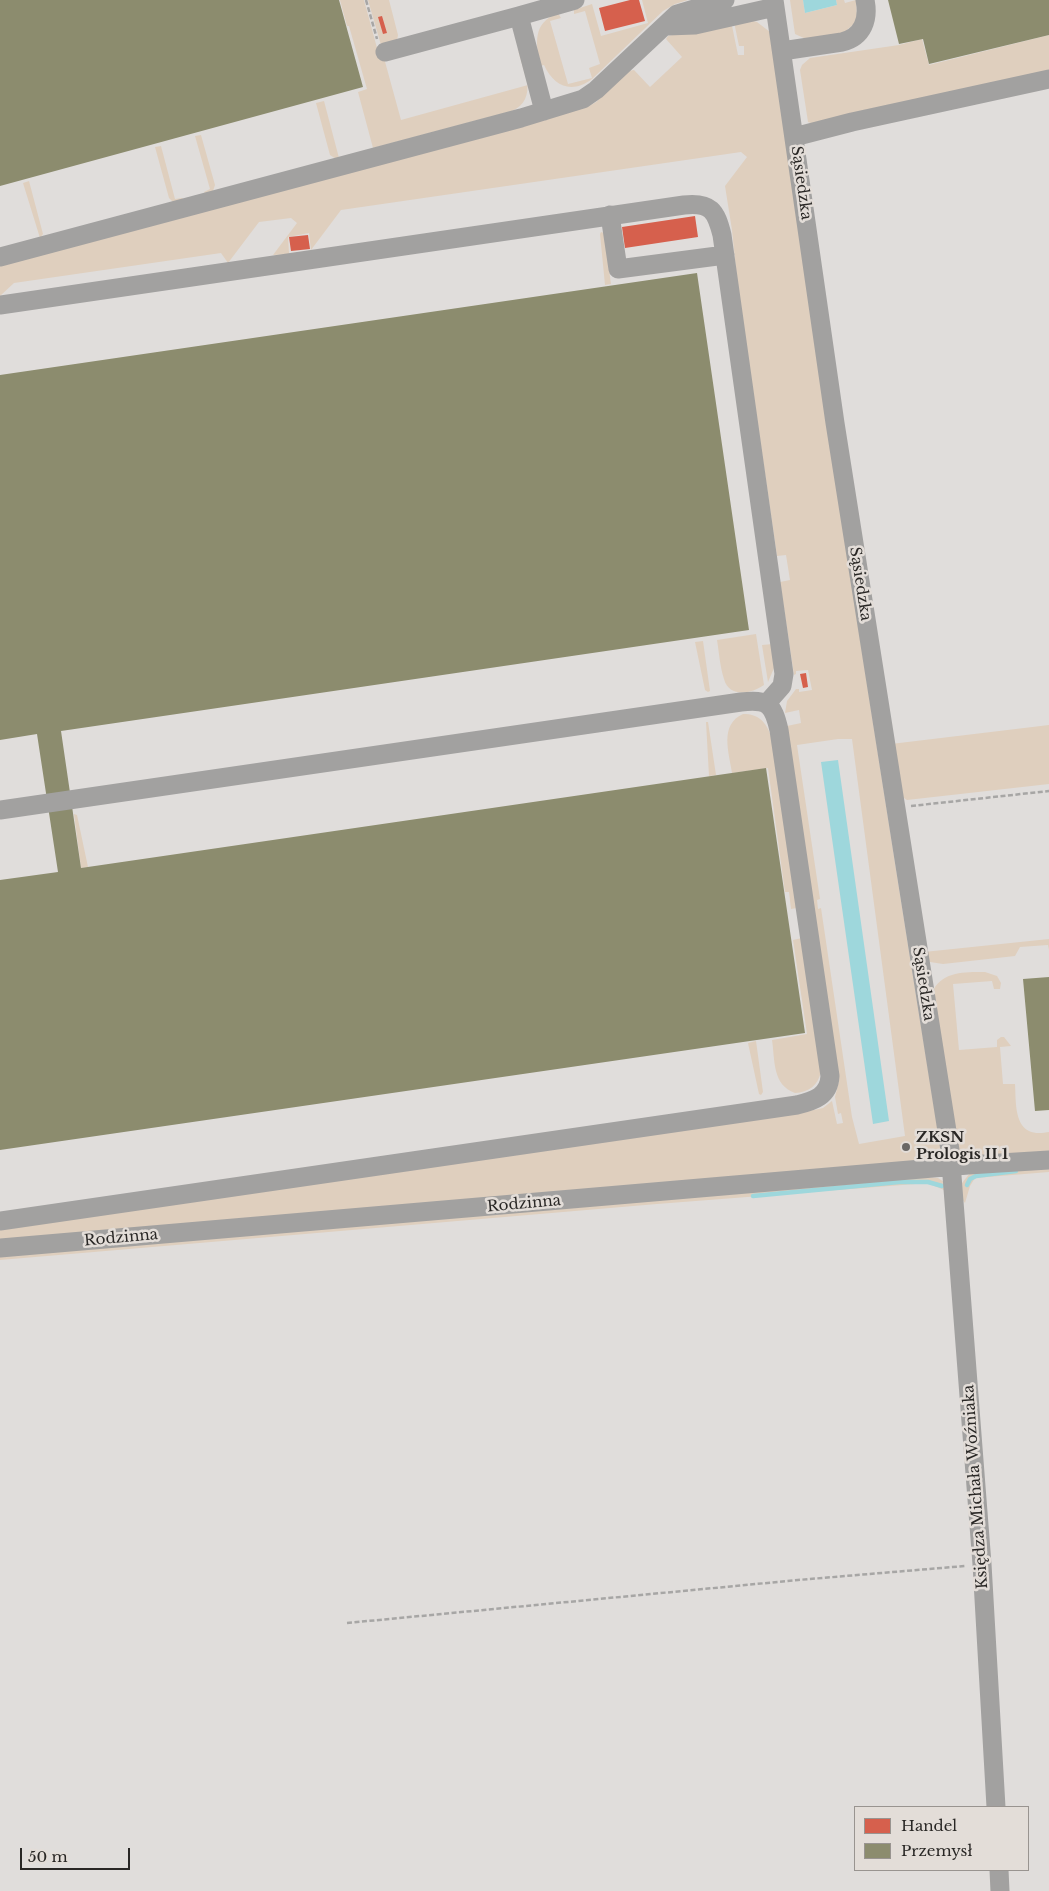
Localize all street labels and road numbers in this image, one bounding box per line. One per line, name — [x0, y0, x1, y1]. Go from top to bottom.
street label: Sąsiedzka — [787, 145, 815, 221]
street label: Sąsiedzka — [845, 546, 875, 622]
street label: Sąsiedzka — [908, 946, 938, 1022]
street label: Rodzinna — [486, 1192, 562, 1216]
street label: Rodzinna — [83, 1226, 159, 1250]
street label: Księdza Michała Woźniaka — [960, 1384, 992, 1590]

